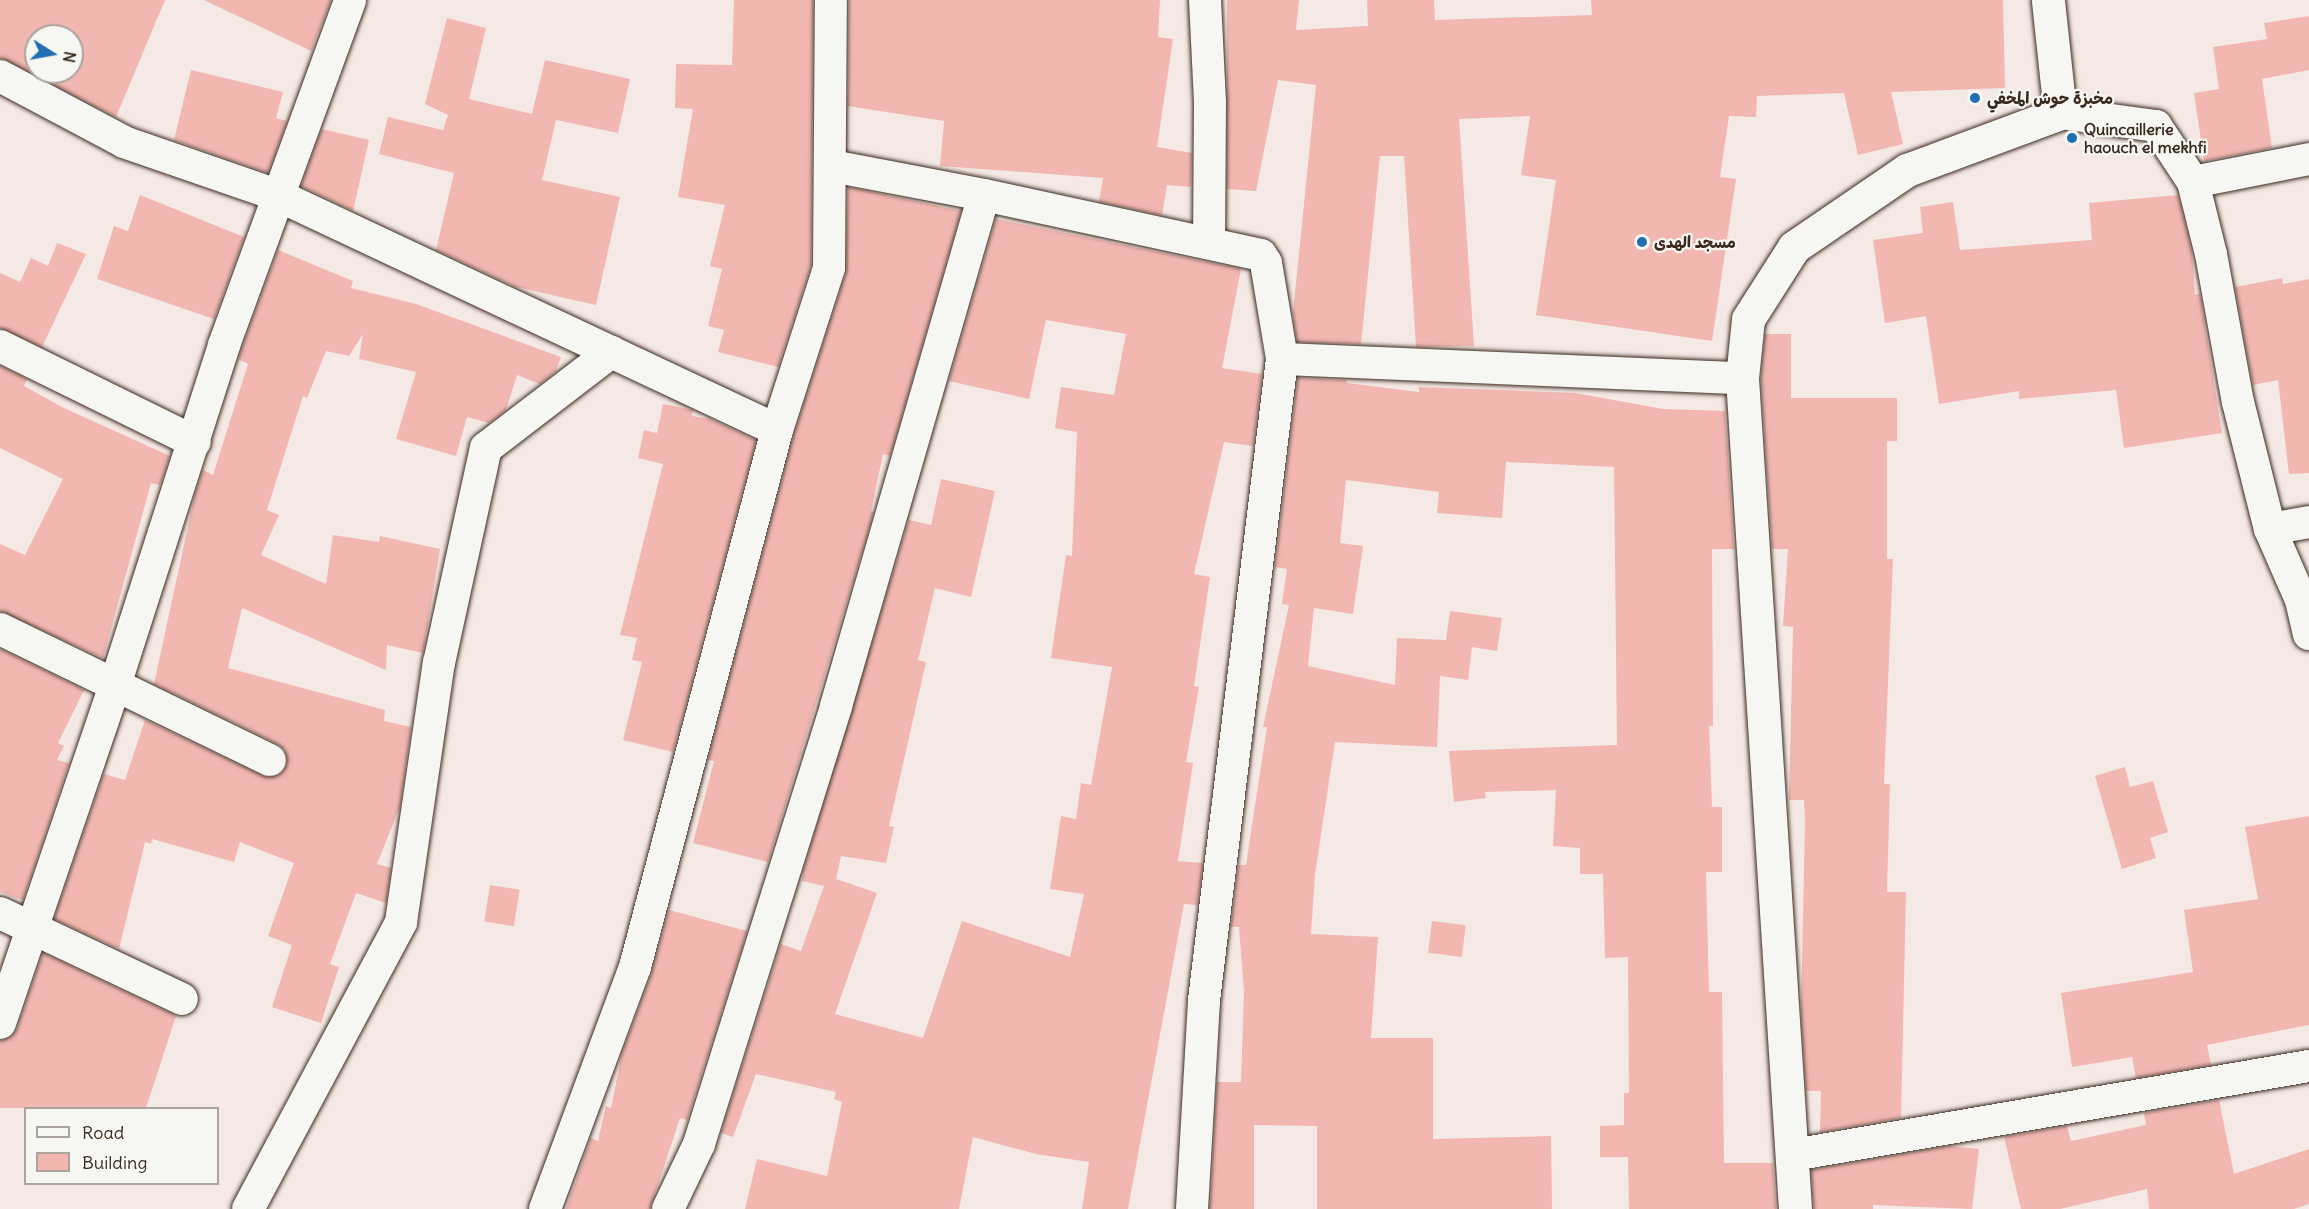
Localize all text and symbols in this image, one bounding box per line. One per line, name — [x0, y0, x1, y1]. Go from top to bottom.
north arrow — [24, 24, 84, 84]
text: N — [59, 50, 81, 64]
place label: مخبزة حوش المخفي — [1987, 88, 2113, 108]
marker: مخبزة حوش المخفي — [1968, 91, 1982, 105]
place label: Quincaillerie haouch el mekhfi — [2084, 119, 2207, 157]
marker: Quincaillerie haouch el mekhfi — [2065, 131, 2079, 145]
place label: مسجد الهدى — [1654, 232, 1736, 252]
marker: مسجد الهدى — [1635, 235, 1649, 249]
legend — [24, 1107, 219, 1185]
text: Road — [82, 1121, 124, 1144]
text: Building — [82, 1151, 147, 1174]

